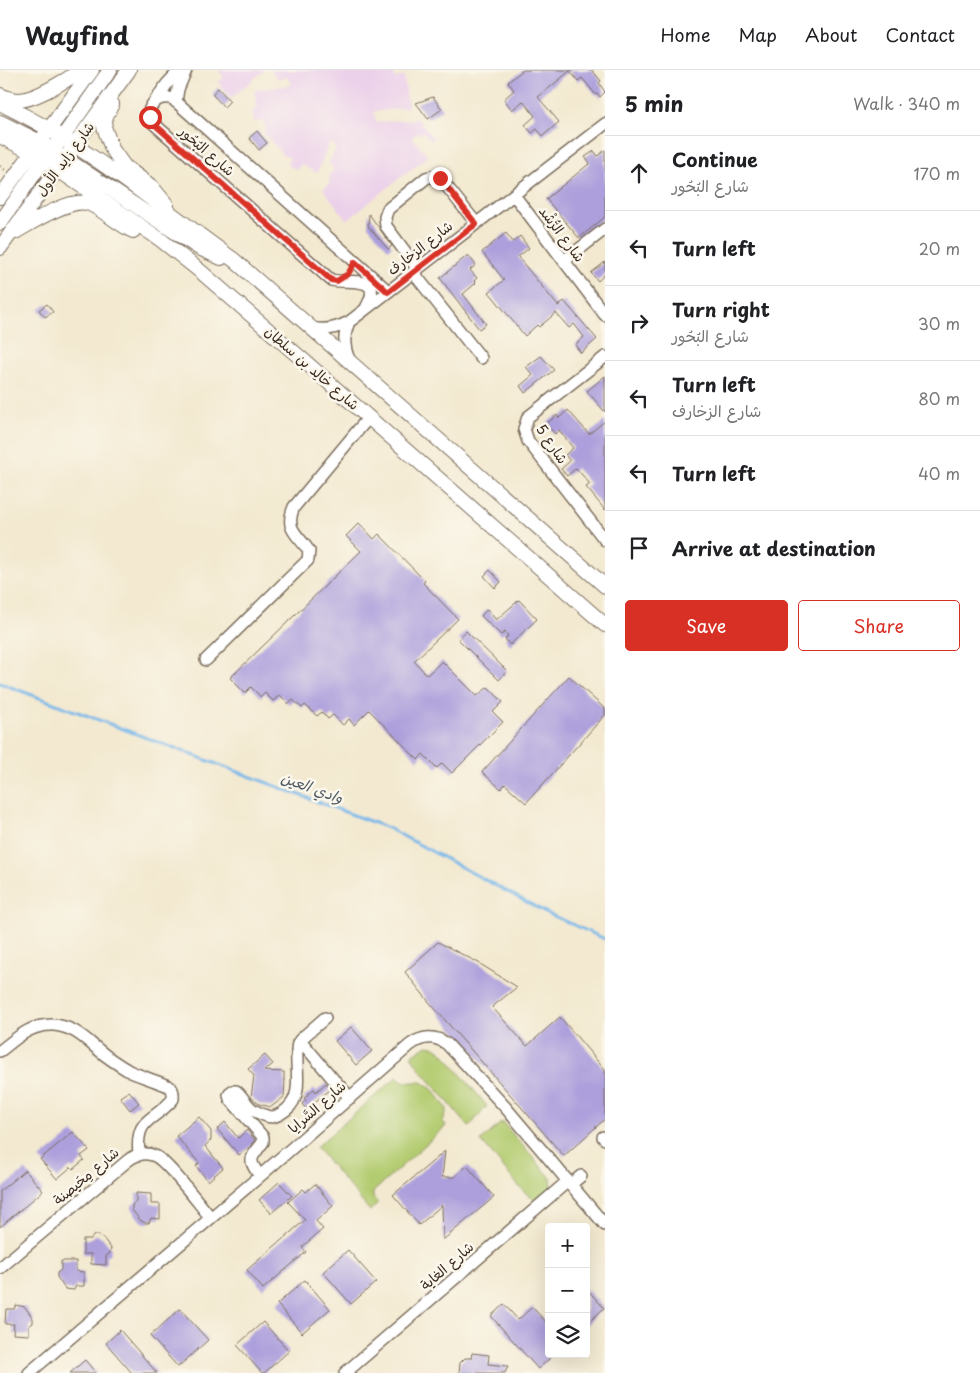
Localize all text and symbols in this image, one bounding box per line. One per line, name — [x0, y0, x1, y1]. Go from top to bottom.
text: Wayfind — [25, 17, 129, 53]
text: Home — [660, 21, 710, 48]
text: Map — [738, 21, 777, 48]
text: About — [805, 21, 857, 48]
text: Contact — [885, 21, 955, 48]
text: 5 min — [625, 87, 683, 119]
text: Walk · 340 m — [853, 91, 960, 115]
route start — [139, 106, 162, 129]
street label: شارع زايد الأول — [30, 117, 99, 200]
street label: شارع البُحُور — [174, 120, 240, 181]
text: Continue — [672, 145, 758, 173]
icon: ahead — [625, 159, 653, 187]
text: 170 m — [914, 161, 960, 185]
route end — [429, 167, 452, 190]
text: شارع البُحُور — [672, 173, 749, 197]
street label: شارع الرُّشْد — [534, 201, 590, 266]
street label: شارع الزخارف — [382, 215, 457, 280]
icon: left — [625, 234, 653, 262]
text: Turn left — [672, 234, 756, 262]
text: 20 m — [919, 236, 960, 260]
text: Turn right — [672, 295, 770, 323]
icon: right — [625, 309, 653, 337]
text: 30 m — [918, 311, 960, 335]
street label: شارع خالِد بن سلطان — [261, 321, 364, 415]
text: شارع البُحُور — [672, 323, 749, 347]
text: Turn left — [672, 370, 756, 398]
icon: left — [625, 384, 653, 412]
text: 80 m — [918, 386, 960, 410]
text: شارع الزخارف — [672, 398, 761, 422]
street label: شارع 5 — [531, 420, 573, 468]
icon: left — [625, 459, 653, 487]
text: Turn left — [672, 459, 756, 487]
text: 40 m — [918, 461, 960, 485]
icon: arrive — [625, 534, 653, 562]
text: Arrive at destination — [672, 534, 876, 562]
button: Save — [625, 600, 788, 651]
button: Share — [798, 600, 960, 651]
water label: وادي العين — [278, 765, 347, 809]
street label: شارع السَّرايا — [283, 1075, 350, 1138]
street label: شارع مِحَيصنة — [48, 1142, 123, 1209]
map controls — [545, 1223, 590, 1358]
button: + — [545, 1223, 590, 1268]
street label: شارع الغاية — [415, 1236, 478, 1295]
button: − — [545, 1268, 590, 1313]
button: layers — [545, 1313, 590, 1358]

